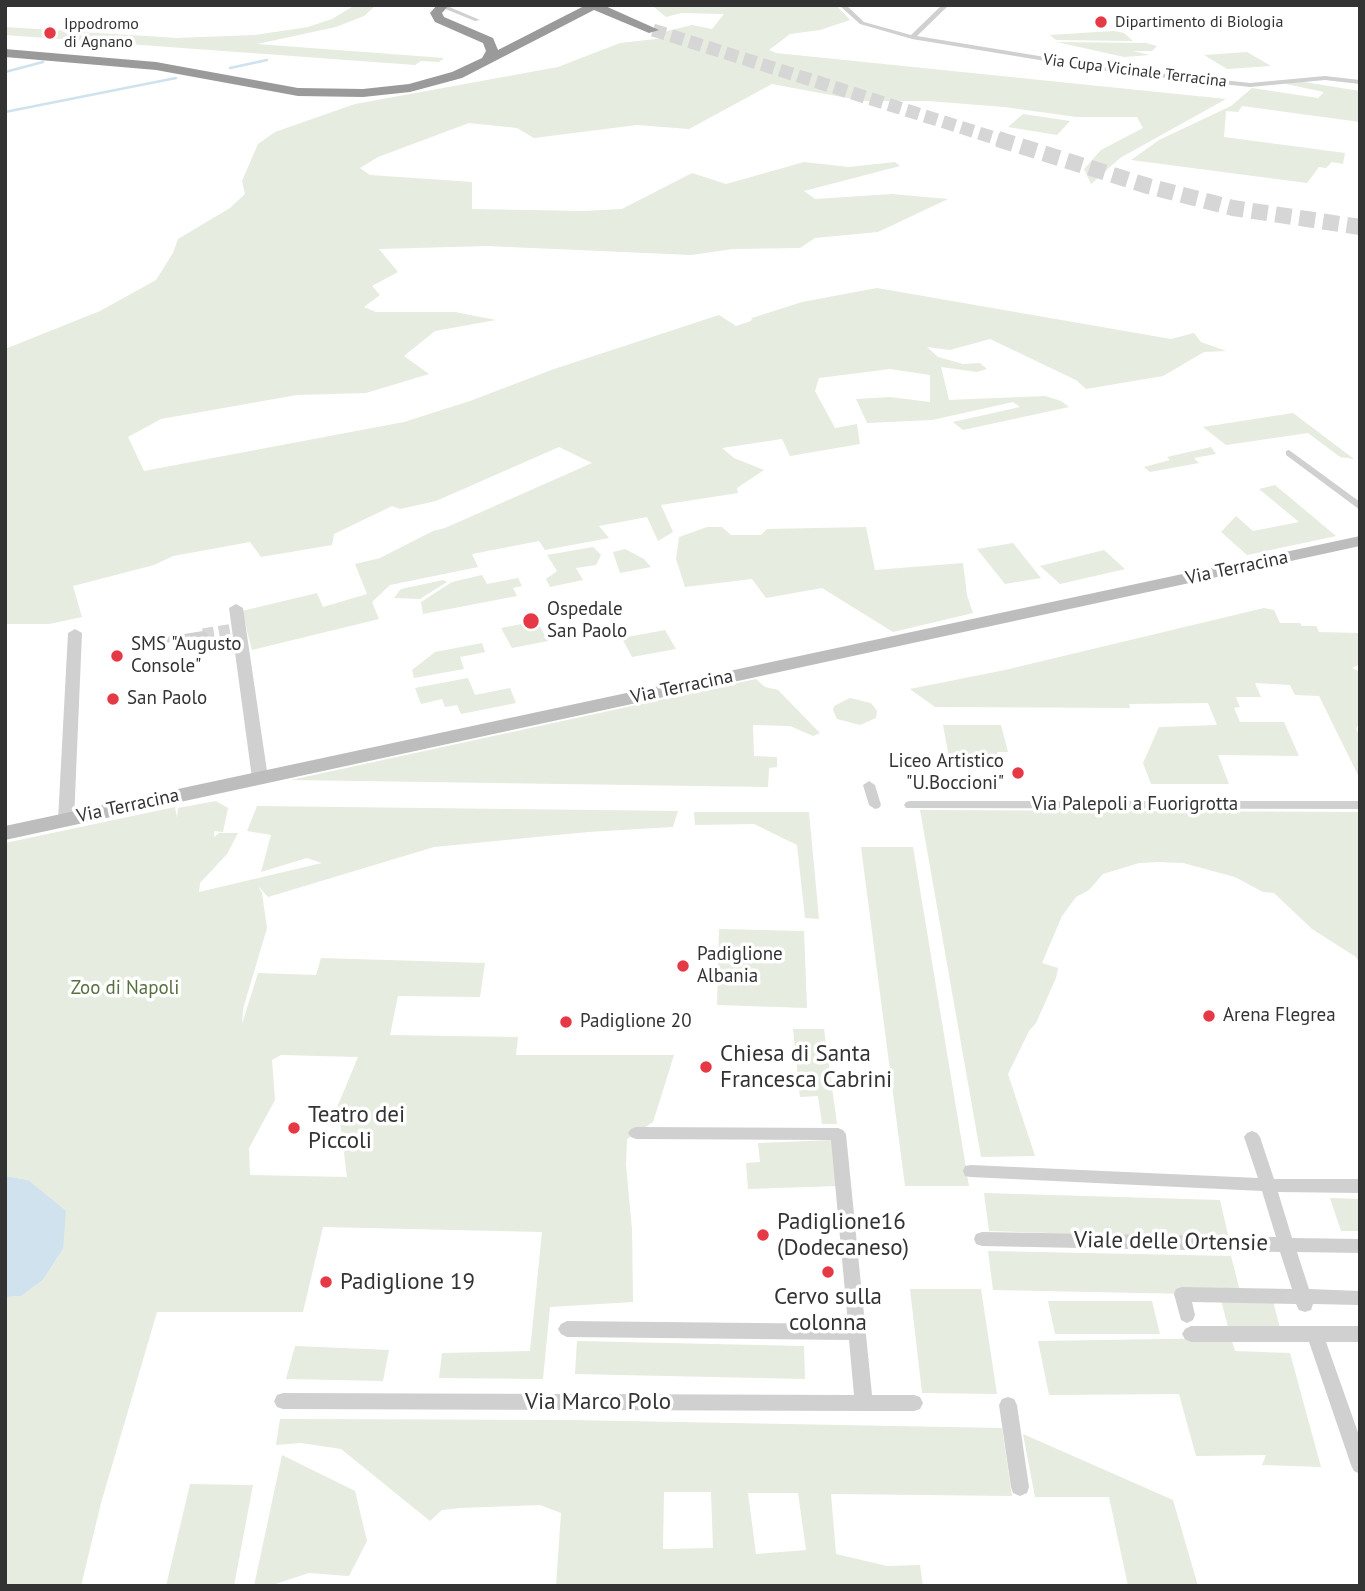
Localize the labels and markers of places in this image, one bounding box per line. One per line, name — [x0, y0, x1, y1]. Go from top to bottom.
place label: Dipartimento di Biologia — [1115, 12, 1283, 32]
place label: Ippodromo di Agnano — [64, 14, 139, 52]
marker: Dipartimento di Biologia — [1093, 14, 1109, 30]
marker: Ippodromo di Agnano — [42, 25, 58, 41]
place label: Ospedale San Paolo — [547, 599, 627, 643]
marker: Ospedale San Paolo — [521, 611, 541, 631]
place label: SMS "Augusto Console" — [131, 634, 242, 678]
marker: SMS "Augusto Console" — [109, 648, 125, 664]
place label: San Paolo — [127, 688, 207, 710]
marker: San Paolo — [105, 691, 121, 707]
place label: Liceo Artistico "U.Boccioni" — [889, 751, 1004, 795]
marker: Liceo Artistico "U.Boccioni" — [1010, 765, 1026, 781]
place label: Padiglione Albania — [697, 944, 783, 988]
marker: Padiglione Albania — [675, 958, 691, 974]
place label: Arena Flegrea — [1223, 1005, 1336, 1027]
marker: Arena Flegrea — [1201, 1008, 1217, 1024]
place label: Padiglione 20 — [580, 1011, 692, 1033]
marker: Padiglione 20 — [558, 1014, 574, 1030]
place label: Chiesa di Santa Francesca Cabrini — [720, 1040, 892, 1094]
marker: Chiesa di Santa Francesca Cabrini — [698, 1059, 714, 1075]
place label: Teatro dei Piccoli — [308, 1101, 405, 1155]
marker: Teatro dei Piccoli — [286, 1120, 302, 1136]
place label: Padiglione16 (Dodecaneso) — [777, 1208, 909, 1262]
marker: Padiglione16 (Dodecaneso) — [755, 1227, 771, 1243]
marker: Cervo sulla colonna — [820, 1264, 836, 1280]
place label: Padiglione 19 — [340, 1268, 475, 1296]
marker: Padiglione 19 — [318, 1274, 334, 1290]
place label: Cervo sulla colonna — [774, 1283, 882, 1337]

